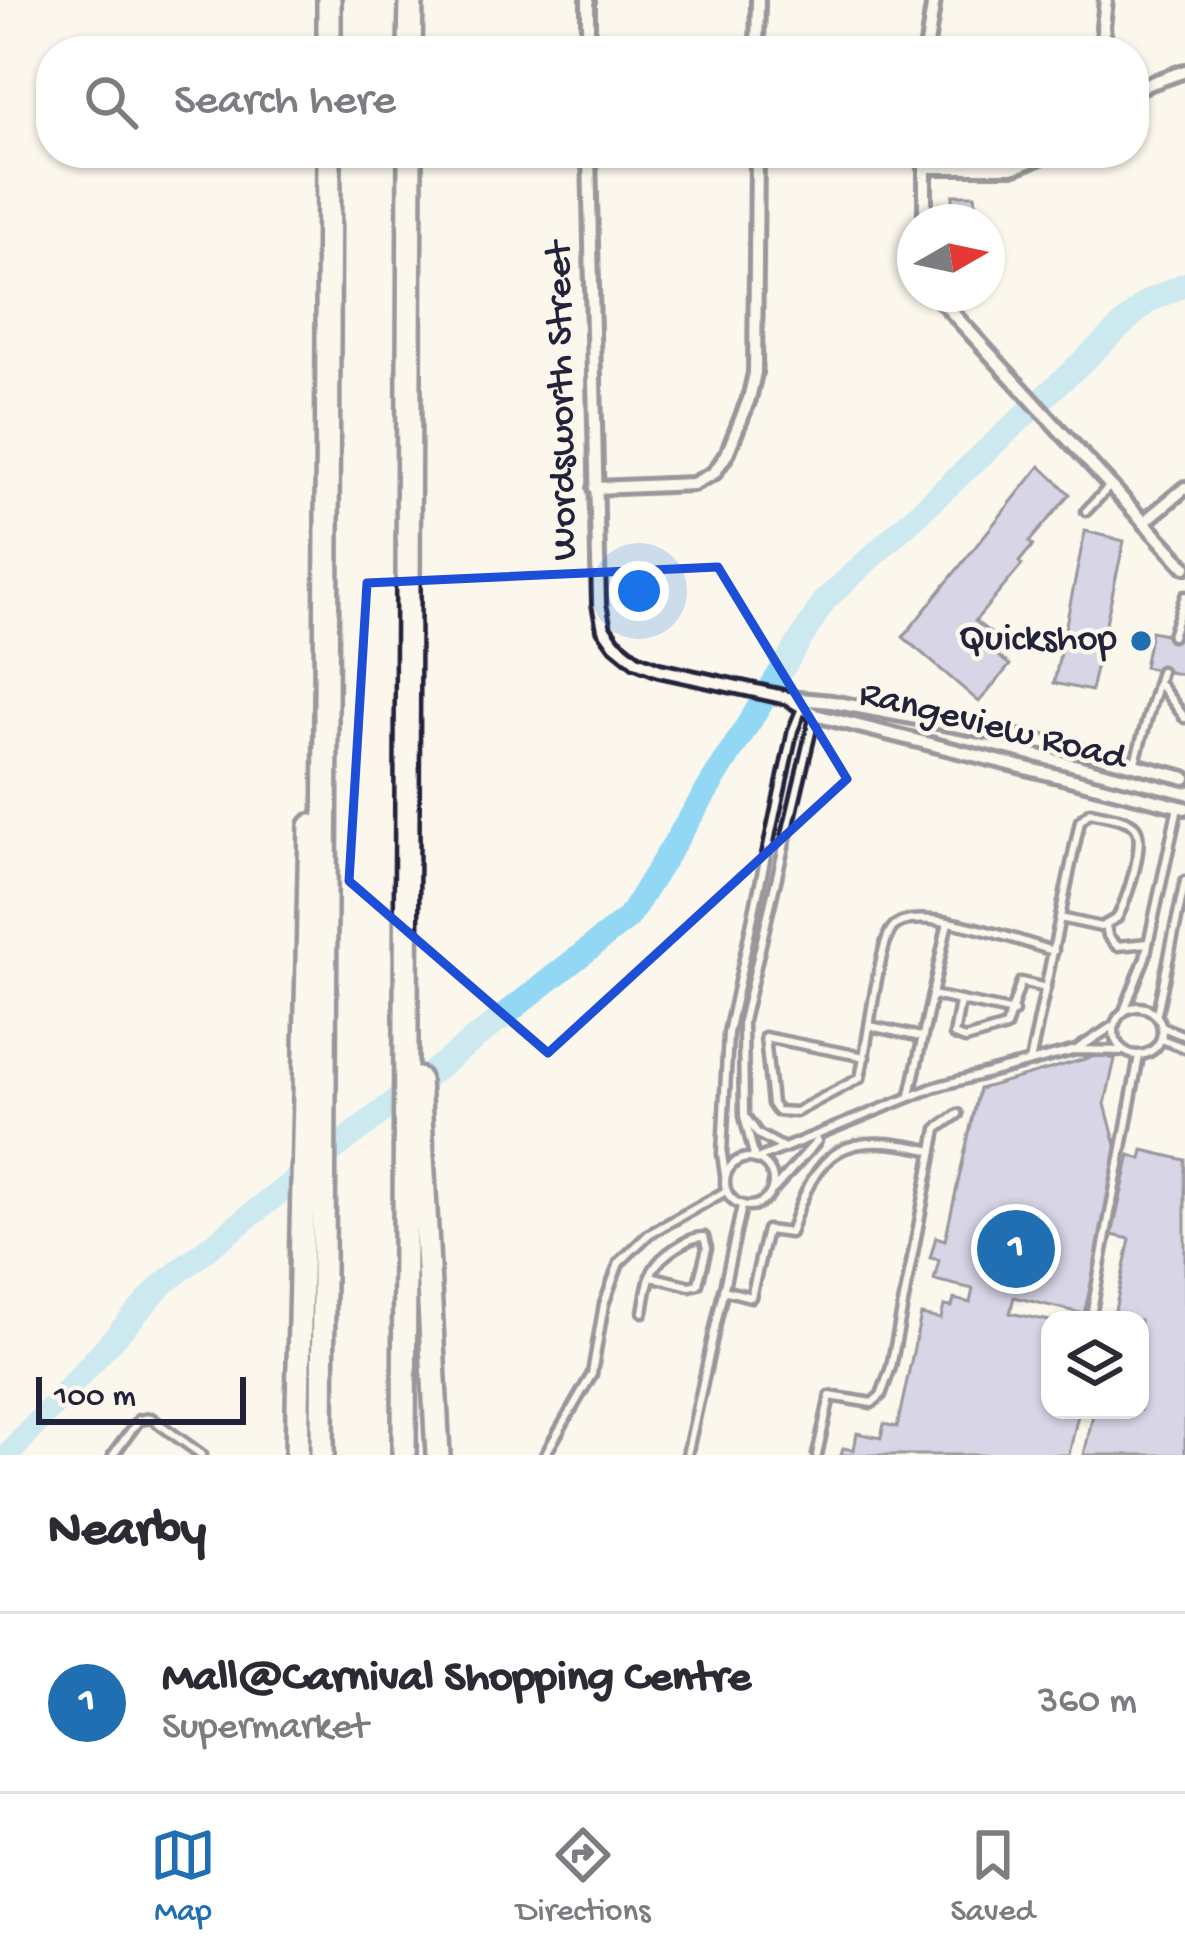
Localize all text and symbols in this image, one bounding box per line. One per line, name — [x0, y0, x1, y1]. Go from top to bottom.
search box — [36, 36, 1149, 168]
icon: search — [78, 69, 144, 135]
text: Search here — [174, 76, 396, 129]
north arrow — [897, 204, 1005, 312]
street label: Wordsworth Street — [538, 238, 590, 561]
your location — [609, 561, 669, 621]
place label: Quickshop — [959, 618, 1117, 664]
marker: Quickshop — [1128, 628, 1154, 654]
street label: Rangeview Road — [854, 673, 1133, 784]
pin: 1 — [977, 1204, 1055, 1294]
map controls — [1041, 1311, 1149, 1419]
button: layers — [1041, 1311, 1149, 1419]
scale bar — [36, 1371, 246, 1424]
text: 100 m — [54, 1379, 136, 1417]
text: Nearby — [48, 1503, 206, 1563]
text: Mall@Carnival Shopping Centre — [162, 1653, 751, 1706]
text: 1 — [79, 1680, 95, 1726]
text: 360 m — [1038, 1680, 1137, 1726]
text: Supermarket — [162, 1706, 368, 1752]
tab: Map — [150, 1822, 216, 1932]
tab: Directions — [516, 1822, 650, 1932]
tab: Saved — [950, 1822, 1035, 1932]

